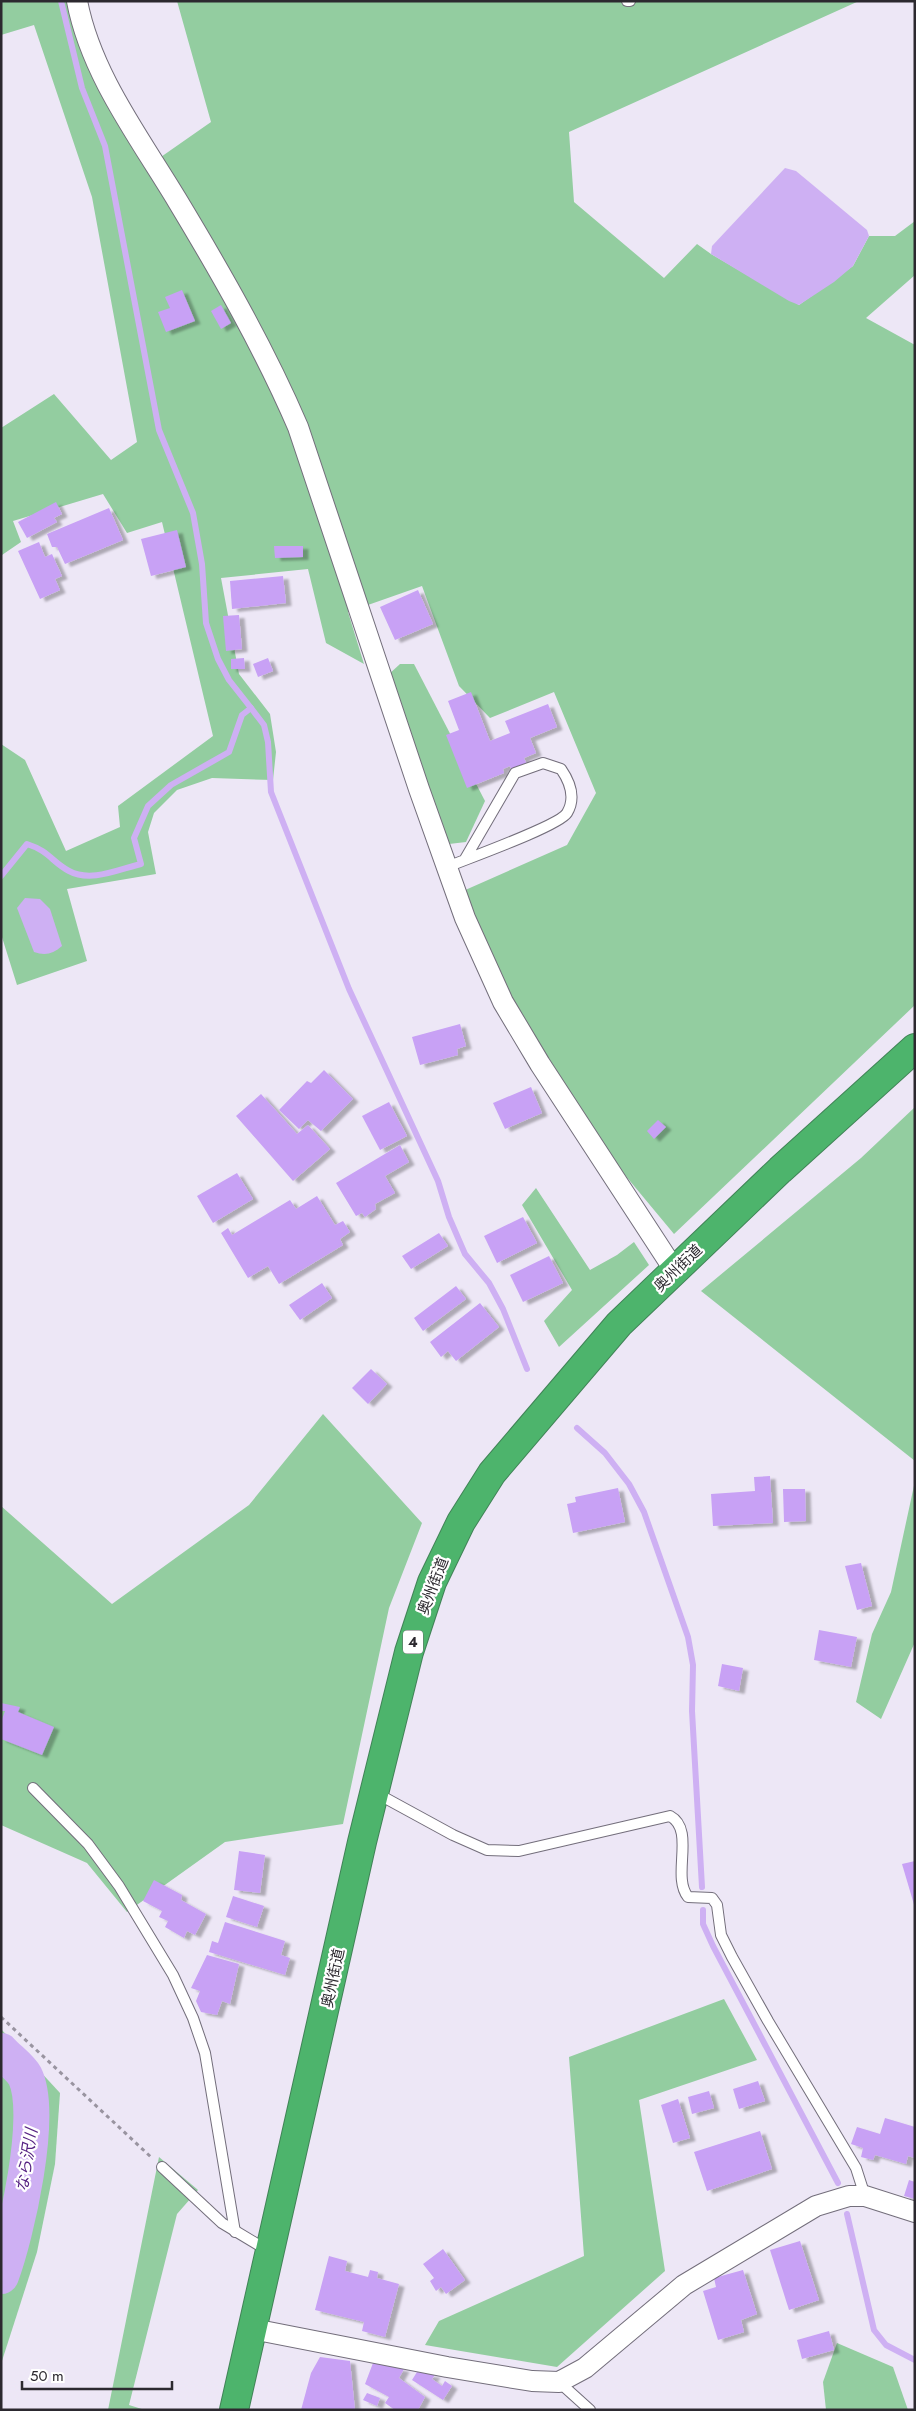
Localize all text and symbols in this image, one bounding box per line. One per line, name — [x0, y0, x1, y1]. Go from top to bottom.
street label: 奥州街道 — [649, 1239, 707, 1297]
street label: 奥州街道 — [412, 1554, 454, 1618]
road number: 4 — [403, 1630, 423, 1654]
street label: 奥州街道 — [316, 1946, 350, 2010]
water label: なら沢川 — [10, 2125, 43, 2193]
scale bar — [22, 2358, 172, 2390]
text: 50 m — [30, 2365, 64, 2387]

